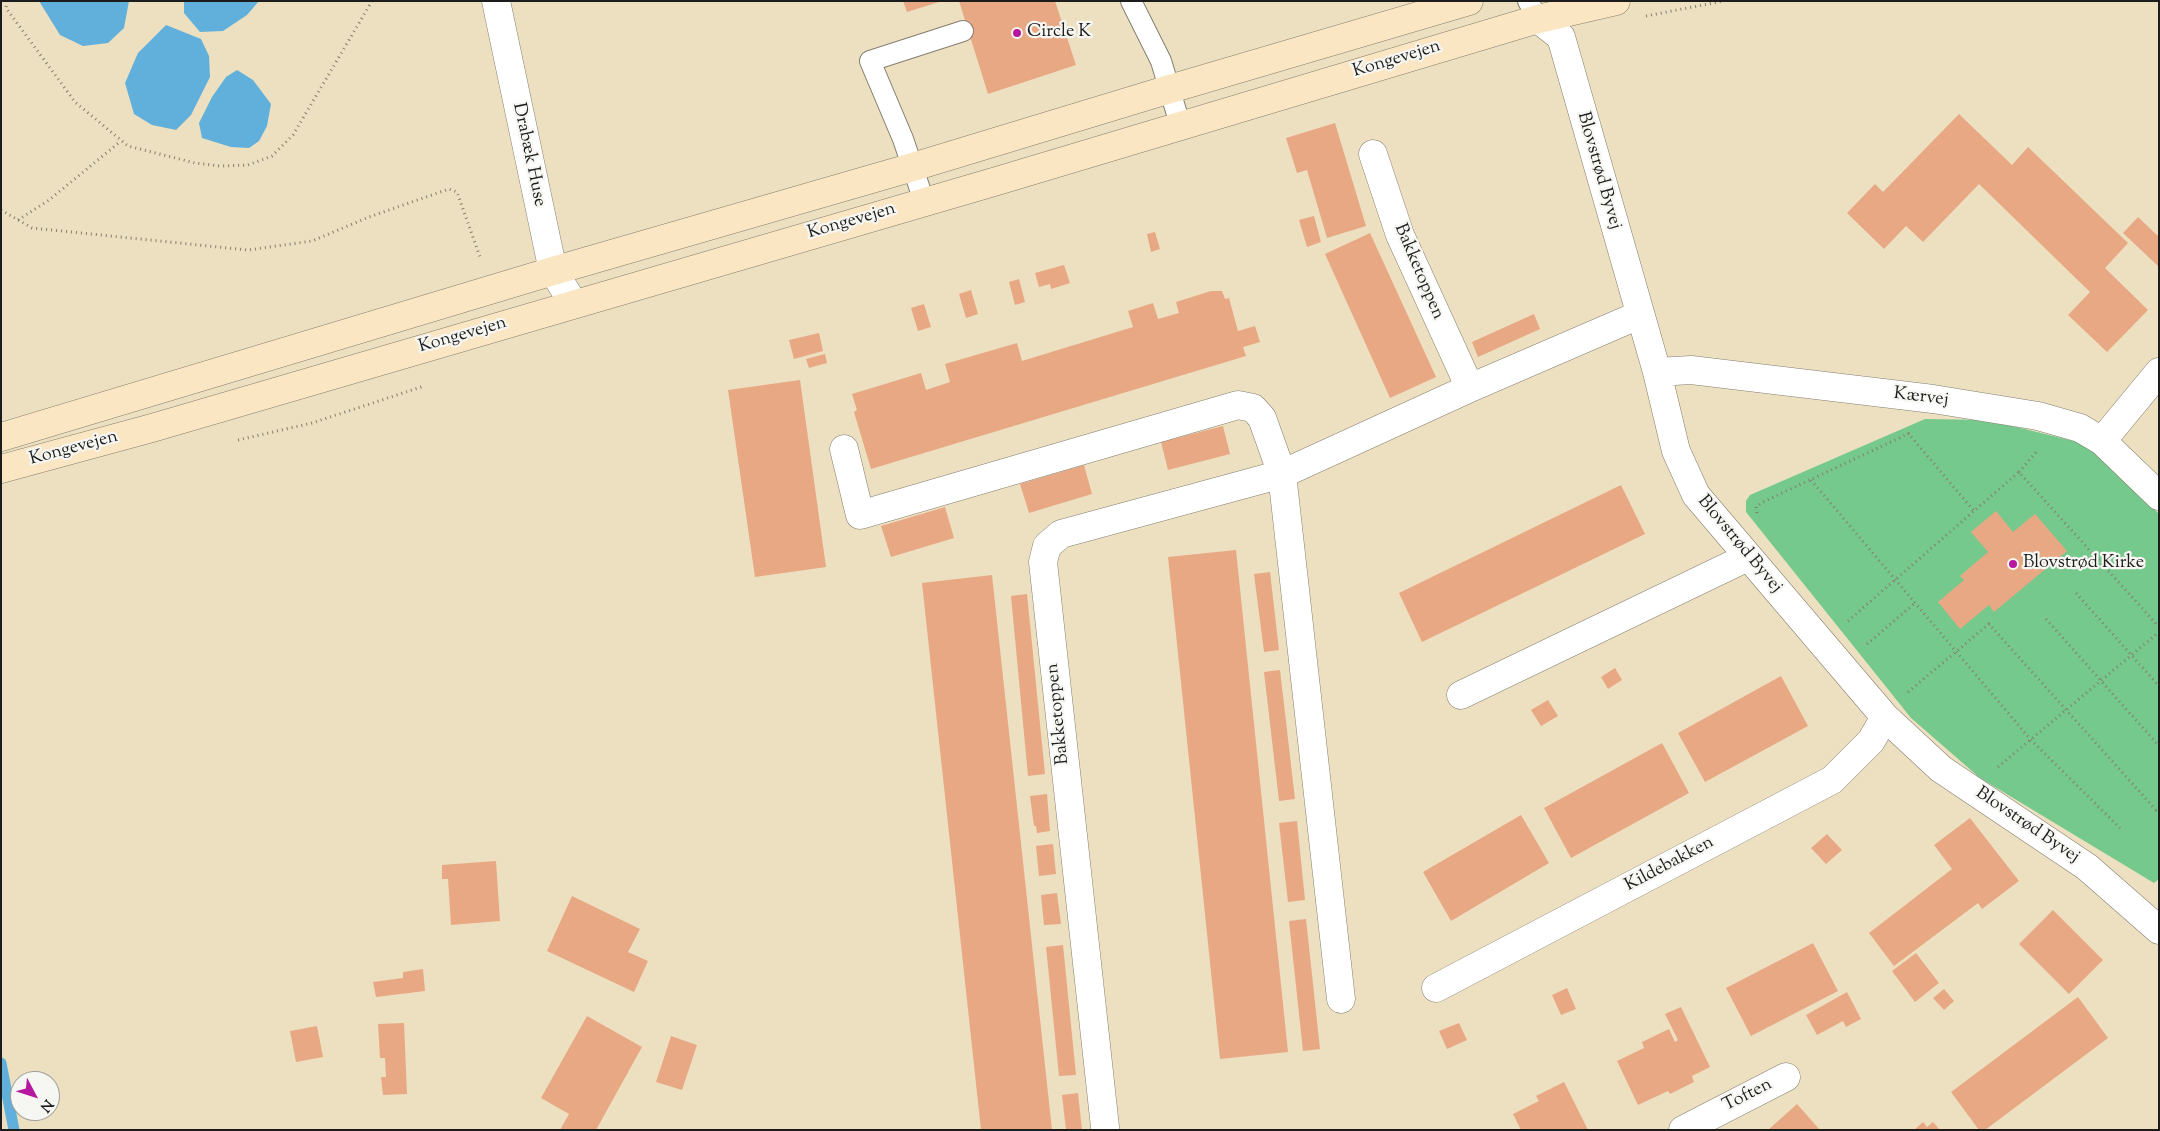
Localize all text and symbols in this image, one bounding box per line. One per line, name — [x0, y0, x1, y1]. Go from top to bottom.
place label: Circle K — [1027, 22, 1091, 44]
marker: Circle K — [1011, 27, 1023, 39]
street label: Kongevejen — [1351, 36, 1443, 84]
street label: Drabæk Huse — [506, 101, 550, 209]
street label: Blovstrød Byvej — [1571, 110, 1625, 232]
street label: Kongevejen — [806, 199, 898, 245]
street label: Bakketoppen — [1388, 221, 1448, 323]
street label: Kongevejen — [417, 313, 509, 359]
street label: Kærvej — [1892, 384, 1950, 412]
street label: Kongevejen — [27, 427, 121, 471]
street label: Blovstrød Byvej — [1692, 492, 1786, 598]
place label: Blovstrød Kirke — [2023, 553, 2144, 575]
marker: Blovstrød Kirke — [2007, 558, 2019, 570]
street label: Bakketoppen — [1043, 662, 1075, 766]
street label: Blovstrød Byvej — [1971, 783, 2083, 869]
street label: Kildebakken — [1622, 833, 1718, 897]
north arrow — [10, 1071, 60, 1121]
street label: Toften — [1720, 1075, 1776, 1117]
text: N — [34, 1094, 57, 1116]

